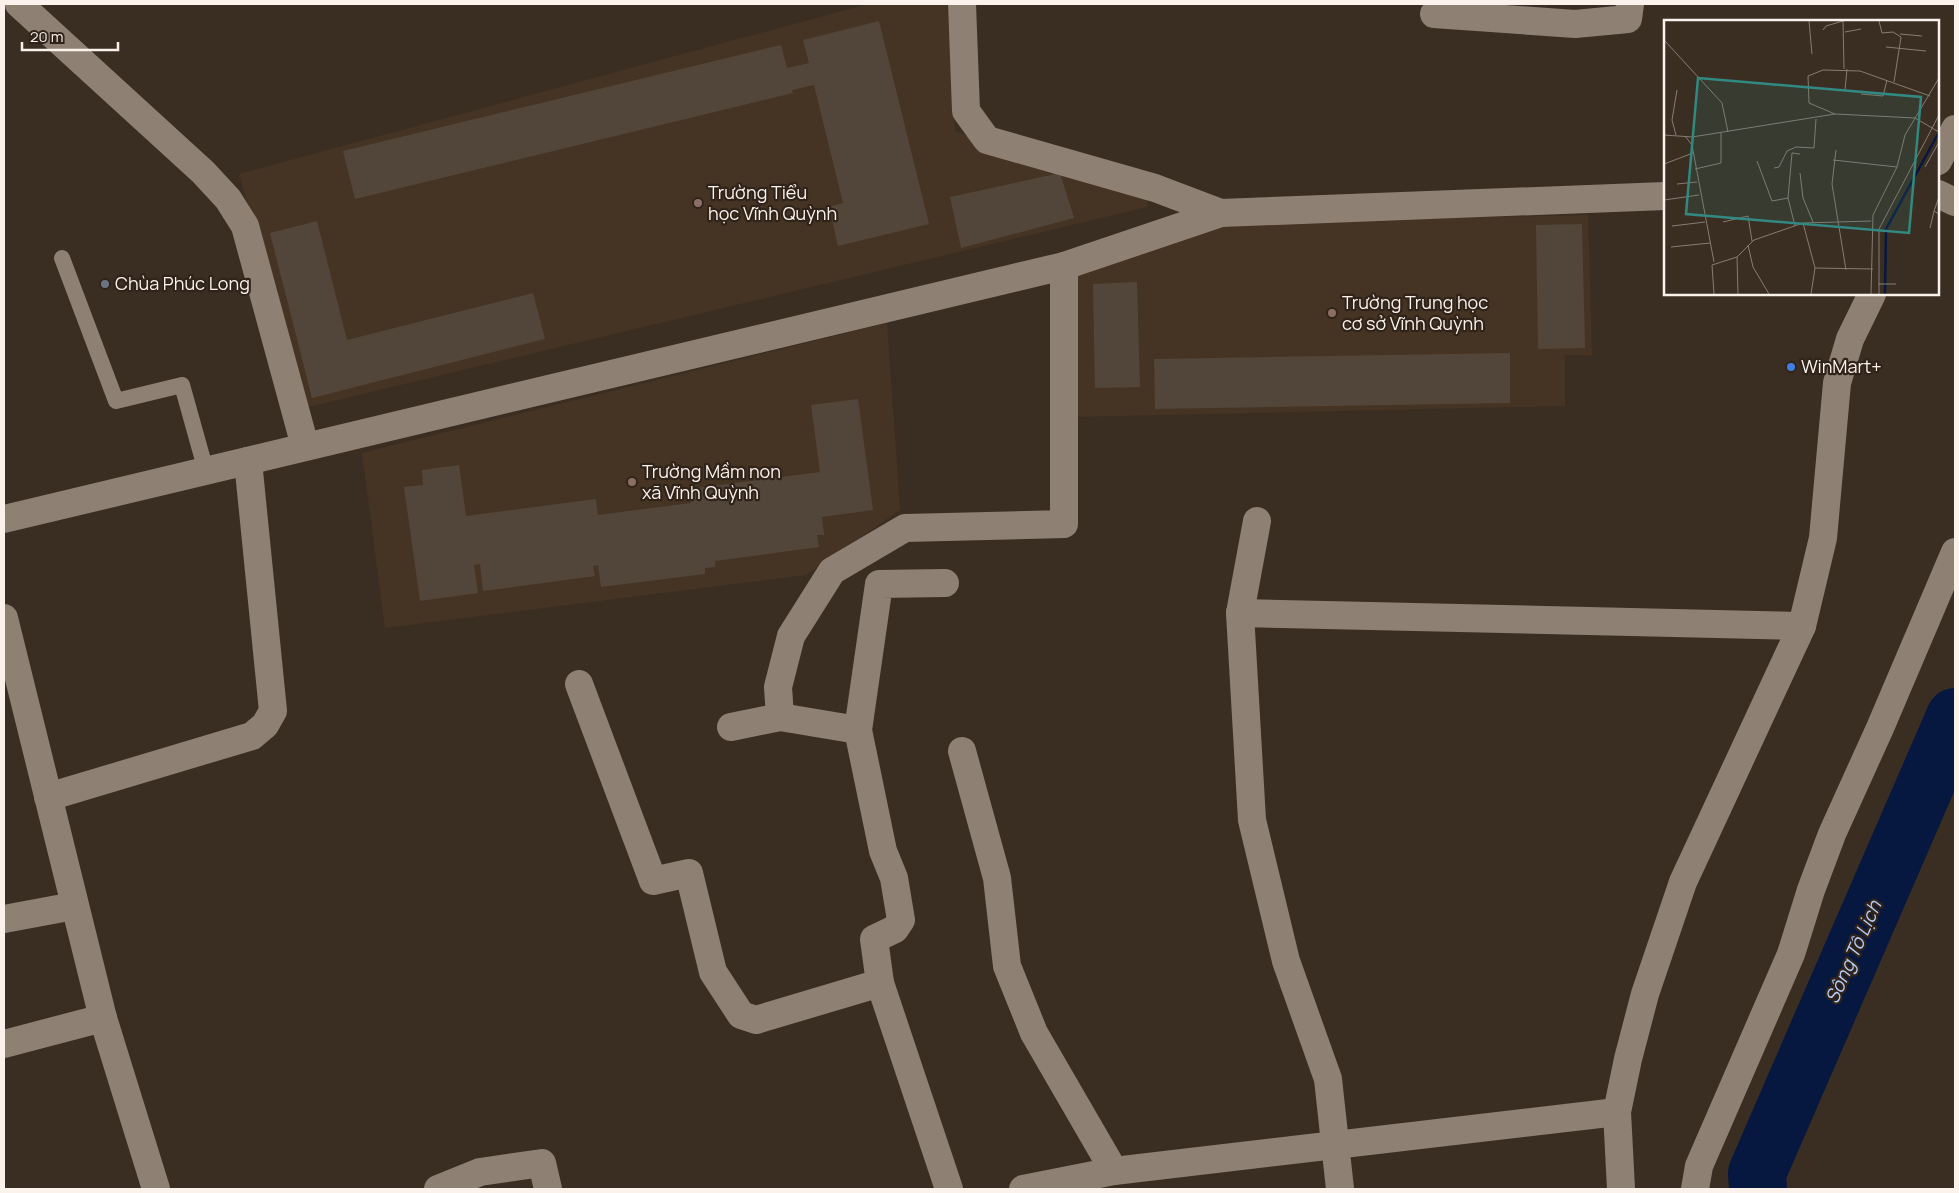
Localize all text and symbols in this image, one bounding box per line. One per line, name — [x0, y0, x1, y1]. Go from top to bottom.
scale bar — [22, 20, 119, 52]
inset map — [1664, 20, 1939, 295]
text: 20 m — [30, 26, 63, 47]
place label: Trường Tiểu học Vĩnh Quỳnh — [708, 180, 837, 225]
marker: Trường Tiểu học Vĩnh Quỳnh — [692, 197, 704, 209]
place label: Chùa Phúc Long — [115, 271, 250, 295]
marker: Chùa Phúc Long — [99, 278, 111, 290]
place label: Trường Trung học cơ sở Vĩnh Quỳnh — [1342, 290, 1488, 335]
marker: Trường Trung học cơ sở Vĩnh Quỳnh — [1326, 307, 1338, 319]
place label: WinMart+ — [1801, 354, 1882, 378]
marker: WinMart+ — [1785, 361, 1797, 373]
place label: Trường Mầm non xã Vĩnh Quỳnh — [642, 459, 781, 504]
marker: Trường Mầm non xã Vĩnh Quỳnh — [626, 476, 638, 488]
water label: Sông Tô Lịch — [1819, 896, 1888, 1008]

